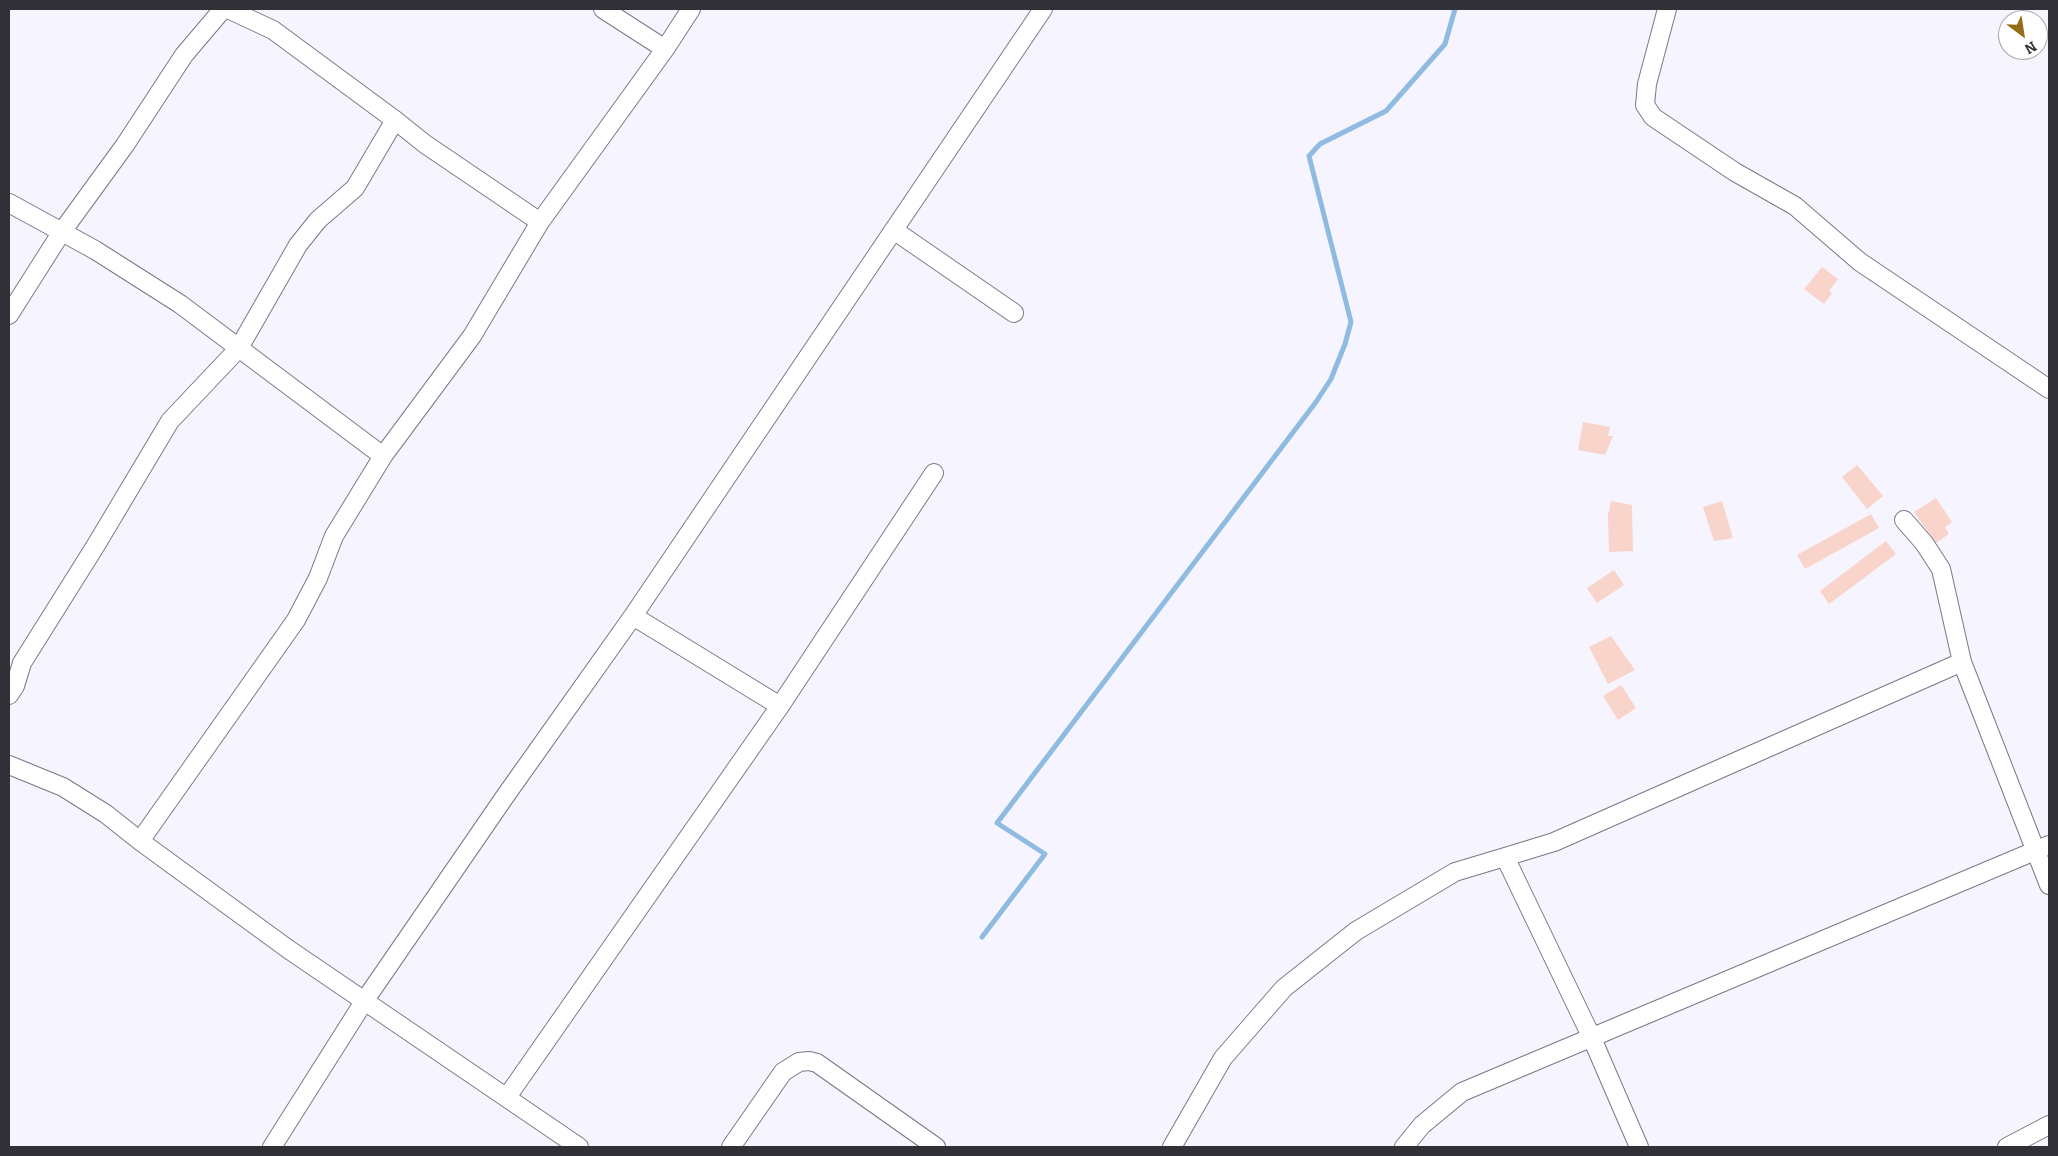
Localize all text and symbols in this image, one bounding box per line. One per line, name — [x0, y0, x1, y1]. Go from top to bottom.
north arrow — [1998, 10, 2048, 60]
text: N — [2021, 37, 2039, 57]

